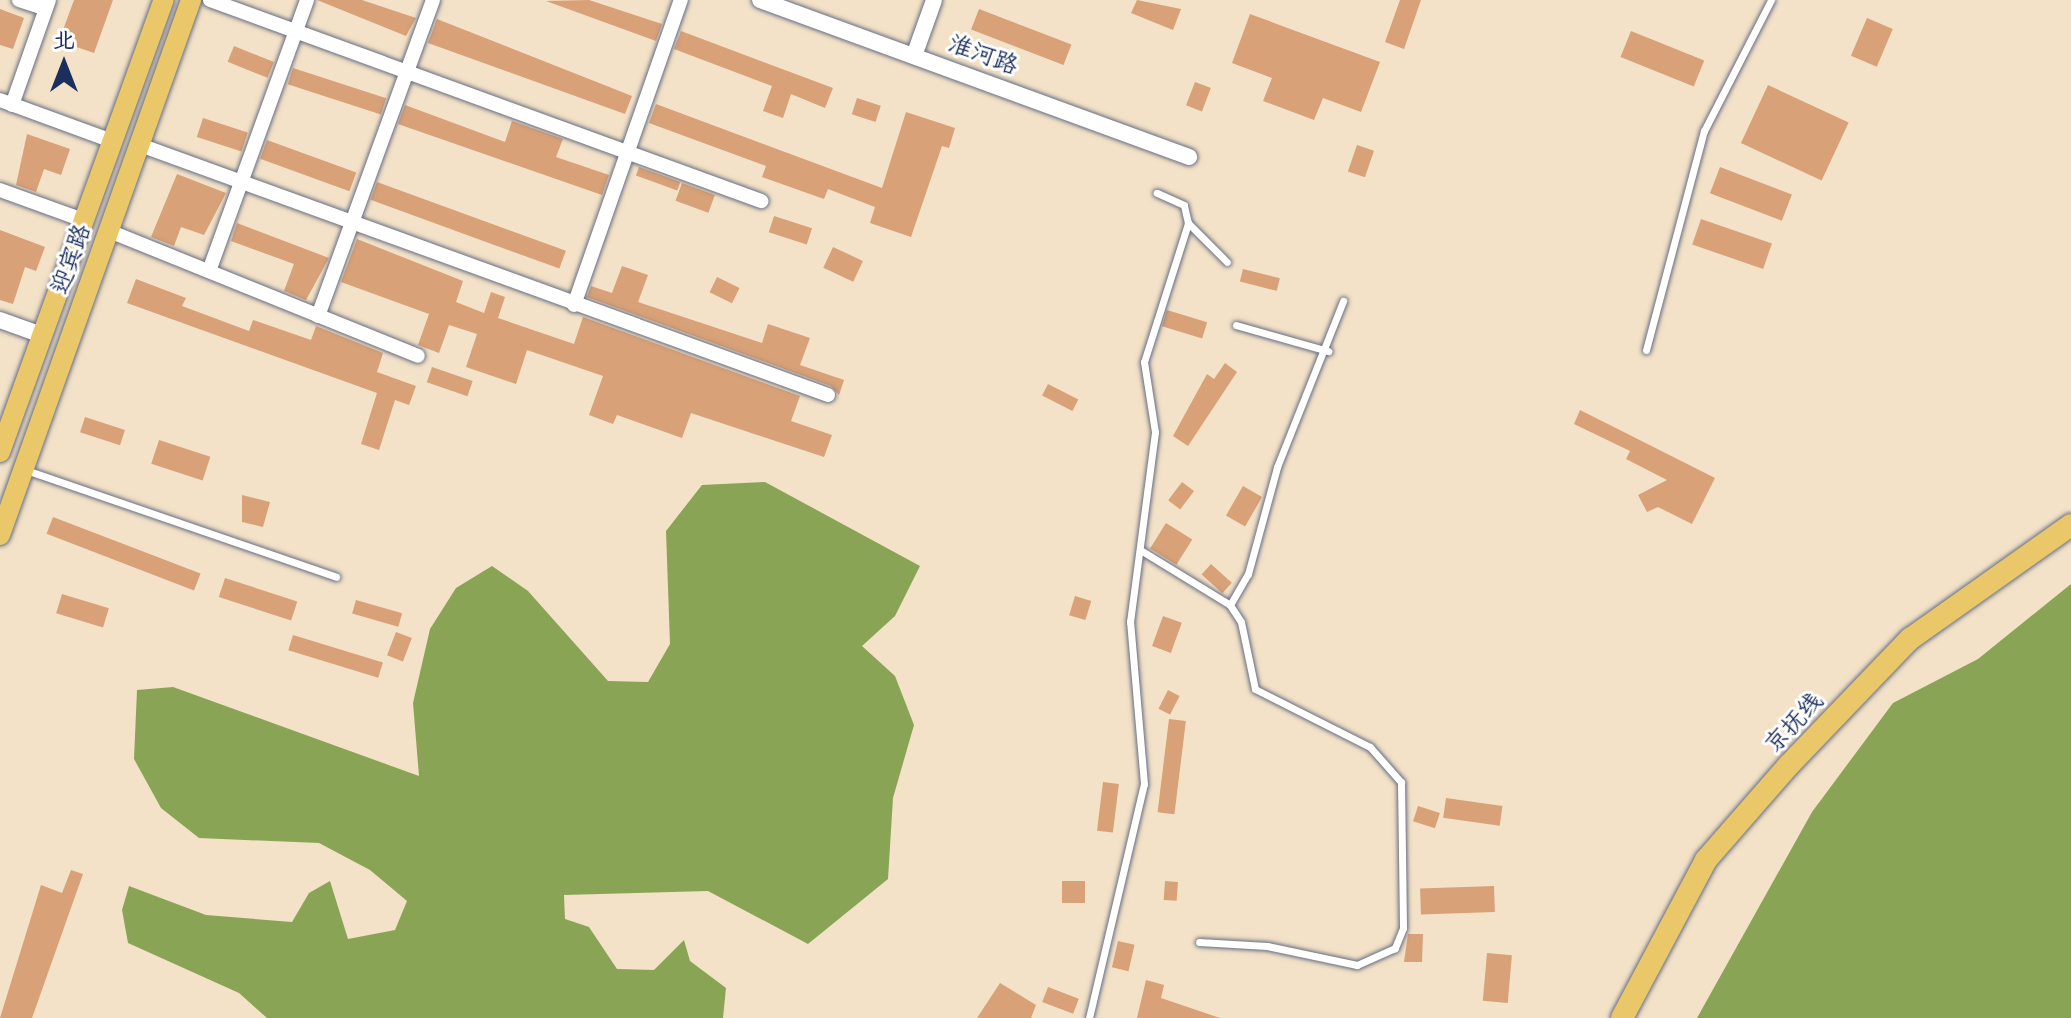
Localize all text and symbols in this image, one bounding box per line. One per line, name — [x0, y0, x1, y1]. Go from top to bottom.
north arrow — [24, 24, 104, 104]
text: 北 — [53, 26, 75, 54]
street label: 淮河路 — [944, 29, 1022, 81]
street label: 迎宾路 — [45, 220, 97, 298]
street label: 京抚线 — [1759, 687, 1829, 759]

